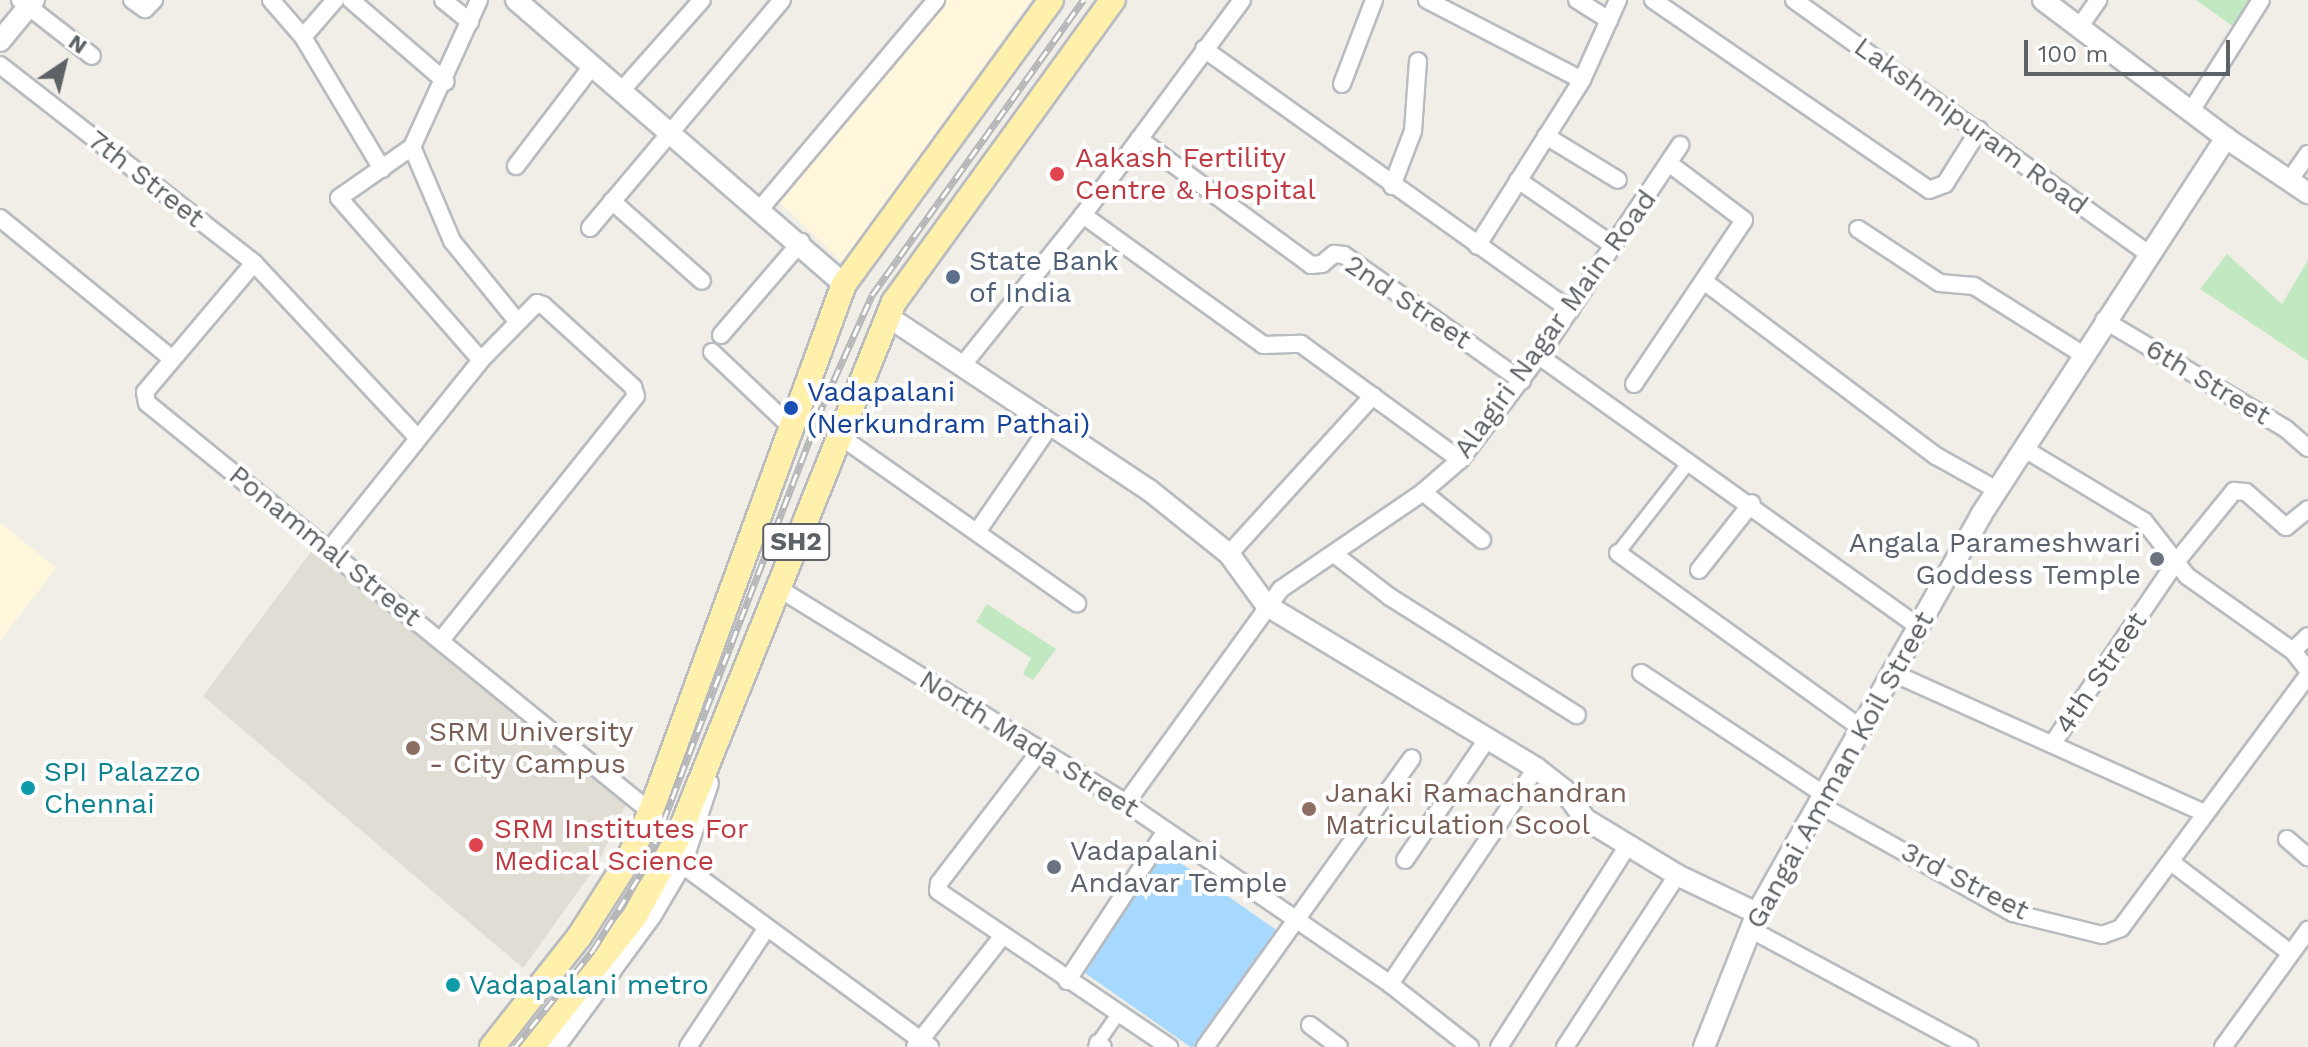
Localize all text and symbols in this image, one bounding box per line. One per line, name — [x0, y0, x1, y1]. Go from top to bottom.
north arrow — [24, 24, 104, 104]
scale bar — [2028, 24, 2234, 74]
text: N — [64, 29, 92, 59]
street label: Lakshmipuram Road — [1848, 30, 2094, 222]
text: 100 m — [2038, 40, 2108, 68]
street label: 7th Street — [81, 123, 211, 235]
place label: Aakash Fertility Centre & Hospital — [1075, 141, 1316, 207]
marker: Aakash Fertility Centre & Hospital — [1046, 163, 1068, 185]
street label: Alagiri Nagar Main Road — [1446, 183, 1664, 465]
place label: State Bank of India — [969, 244, 1119, 310]
street label: 2nd Street — [1338, 248, 1478, 356]
marker: State Bank of India — [944, 268, 962, 286]
street label: 6th Street — [2139, 332, 2277, 432]
place label: Vadapalani (Nerkundram Pathai) — [807, 375, 1090, 441]
marker: Vadapalani (Nerkundram Pathai) — [782, 399, 800, 417]
street label: Ponammal Street — [222, 458, 428, 634]
road number: SH2 — [762, 520, 830, 564]
place label: Angala Parameshwari Goddess Temple — [1848, 526, 2141, 592]
marker: Angala Parameshwari Goddess Temple — [2148, 550, 2166, 568]
street label: Gangai Amman Koil Street — [1738, 605, 1942, 935]
street label: 4th Street — [2048, 606, 2154, 740]
street label: North Mada Street — [913, 663, 1145, 825]
place label: SRM University - City Campus — [429, 715, 633, 781]
marker: SRM University - City Campus — [404, 739, 422, 757]
place label: SPI Palazzo Chennai — [44, 755, 201, 821]
place label: Janaki Ramachandran Matriculation Scool — [1325, 776, 1627, 842]
marker: SPI Palazzo Chennai — [19, 779, 37, 797]
marker: Janaki Ramachandran Matriculation Scool — [1300, 800, 1318, 818]
place label: SRM Institutes For Medical Science — [494, 812, 748, 878]
marker: SRM Institutes For Medical Science — [465, 834, 487, 856]
place label: Vadapalani Andavar Temple — [1070, 834, 1289, 900]
street label: 3rd Street — [1896, 835, 2034, 927]
marker: Vadapalani Andavar Temple — [1045, 858, 1063, 876]
place label: Vadapalani metro — [469, 968, 709, 1002]
marker: Vadapalani metro — [444, 976, 462, 994]

